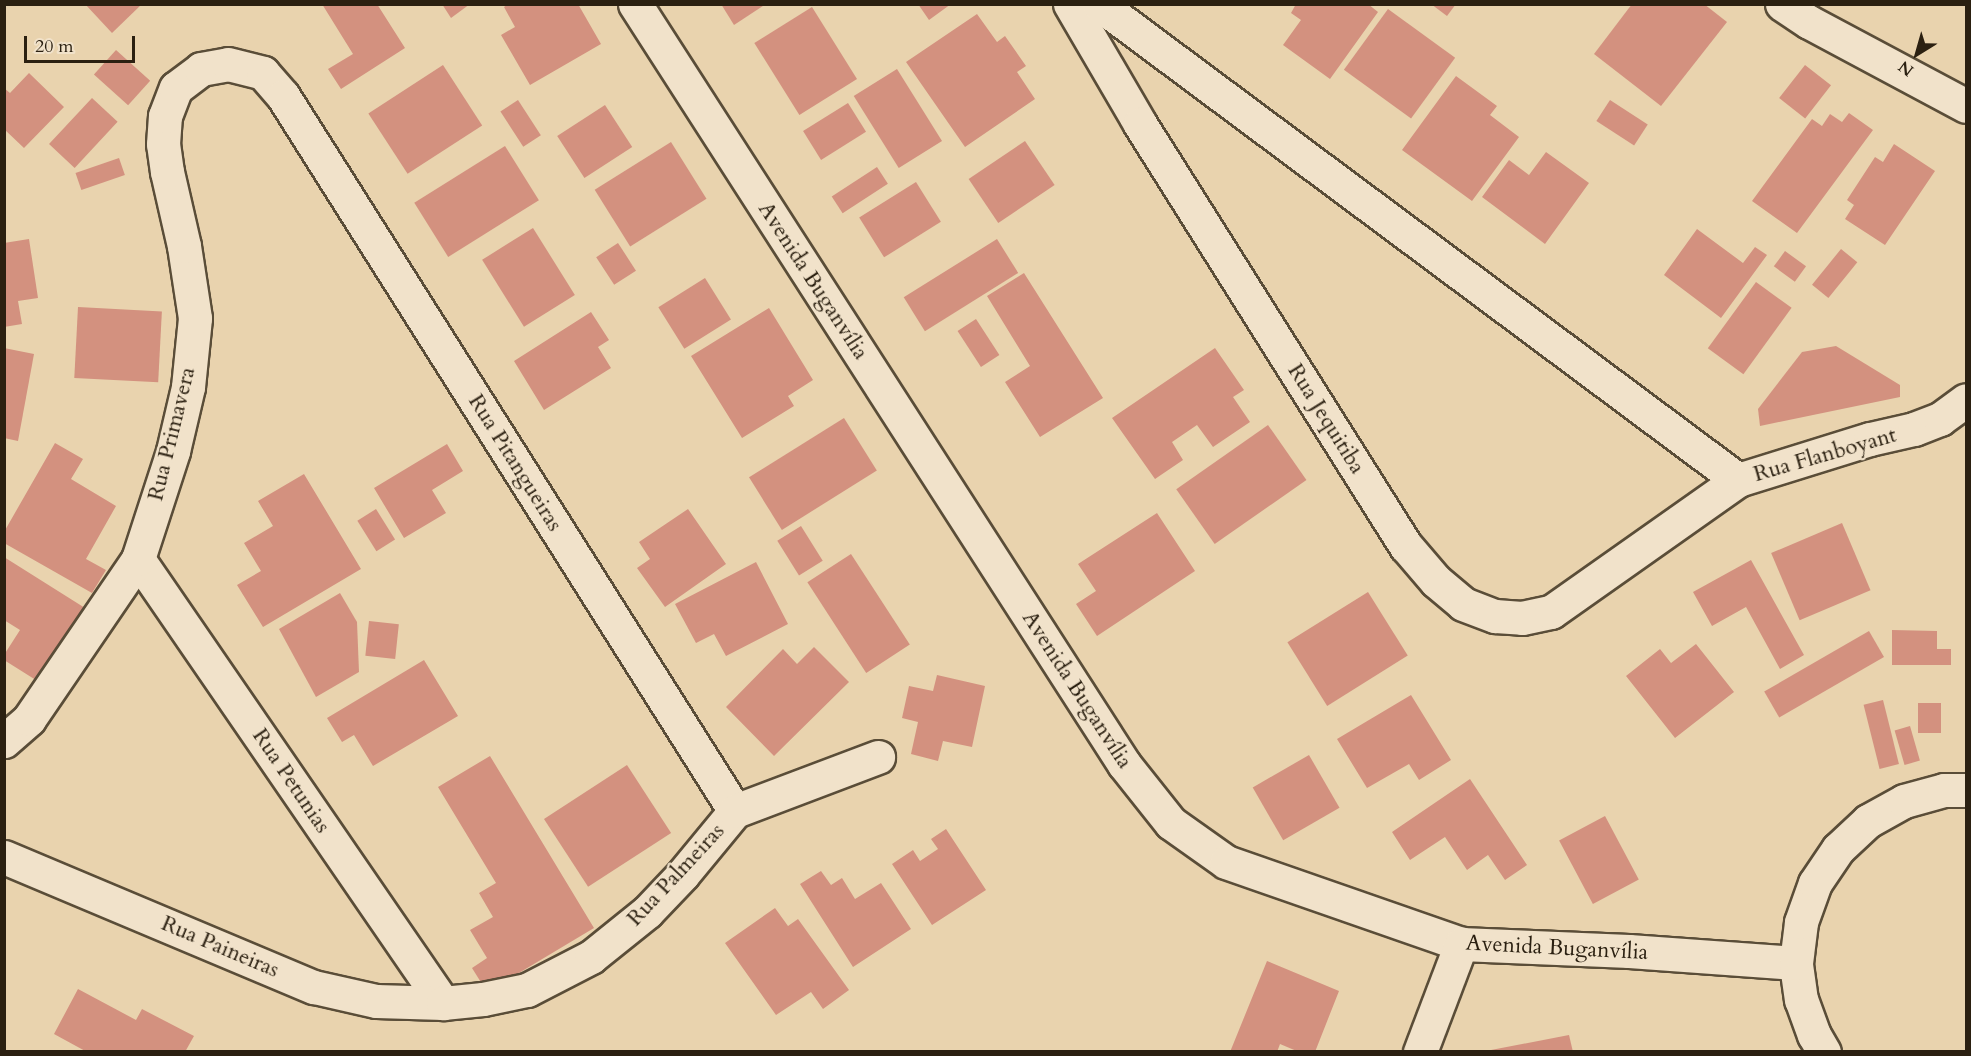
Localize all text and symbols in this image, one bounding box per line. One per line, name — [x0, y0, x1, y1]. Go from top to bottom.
scale bar — [27, 24, 138, 62]
north arrow — [1887, 24, 1947, 84]
text: 20 m — [35, 34, 74, 59]
text: N — [1894, 55, 1918, 81]
street label: Avenida Buganvília — [752, 197, 874, 365]
street label: Rua Jequitiba — [1282, 359, 1370, 479]
street label: Rua Primavera — [143, 364, 201, 504]
street label: Rua Pitangueiras — [462, 390, 568, 536]
street label: Rua Flanboyant — [1751, 422, 1899, 488]
street label: Avenida Buganvília — [1016, 606, 1138, 774]
street label: Rua Petunias — [246, 724, 336, 838]
street label: Rua Palmeiras — [622, 818, 730, 932]
street label: Rua Paineiras — [157, 910, 283, 984]
street label: Avenida Buganvília — [1465, 930, 1649, 966]

